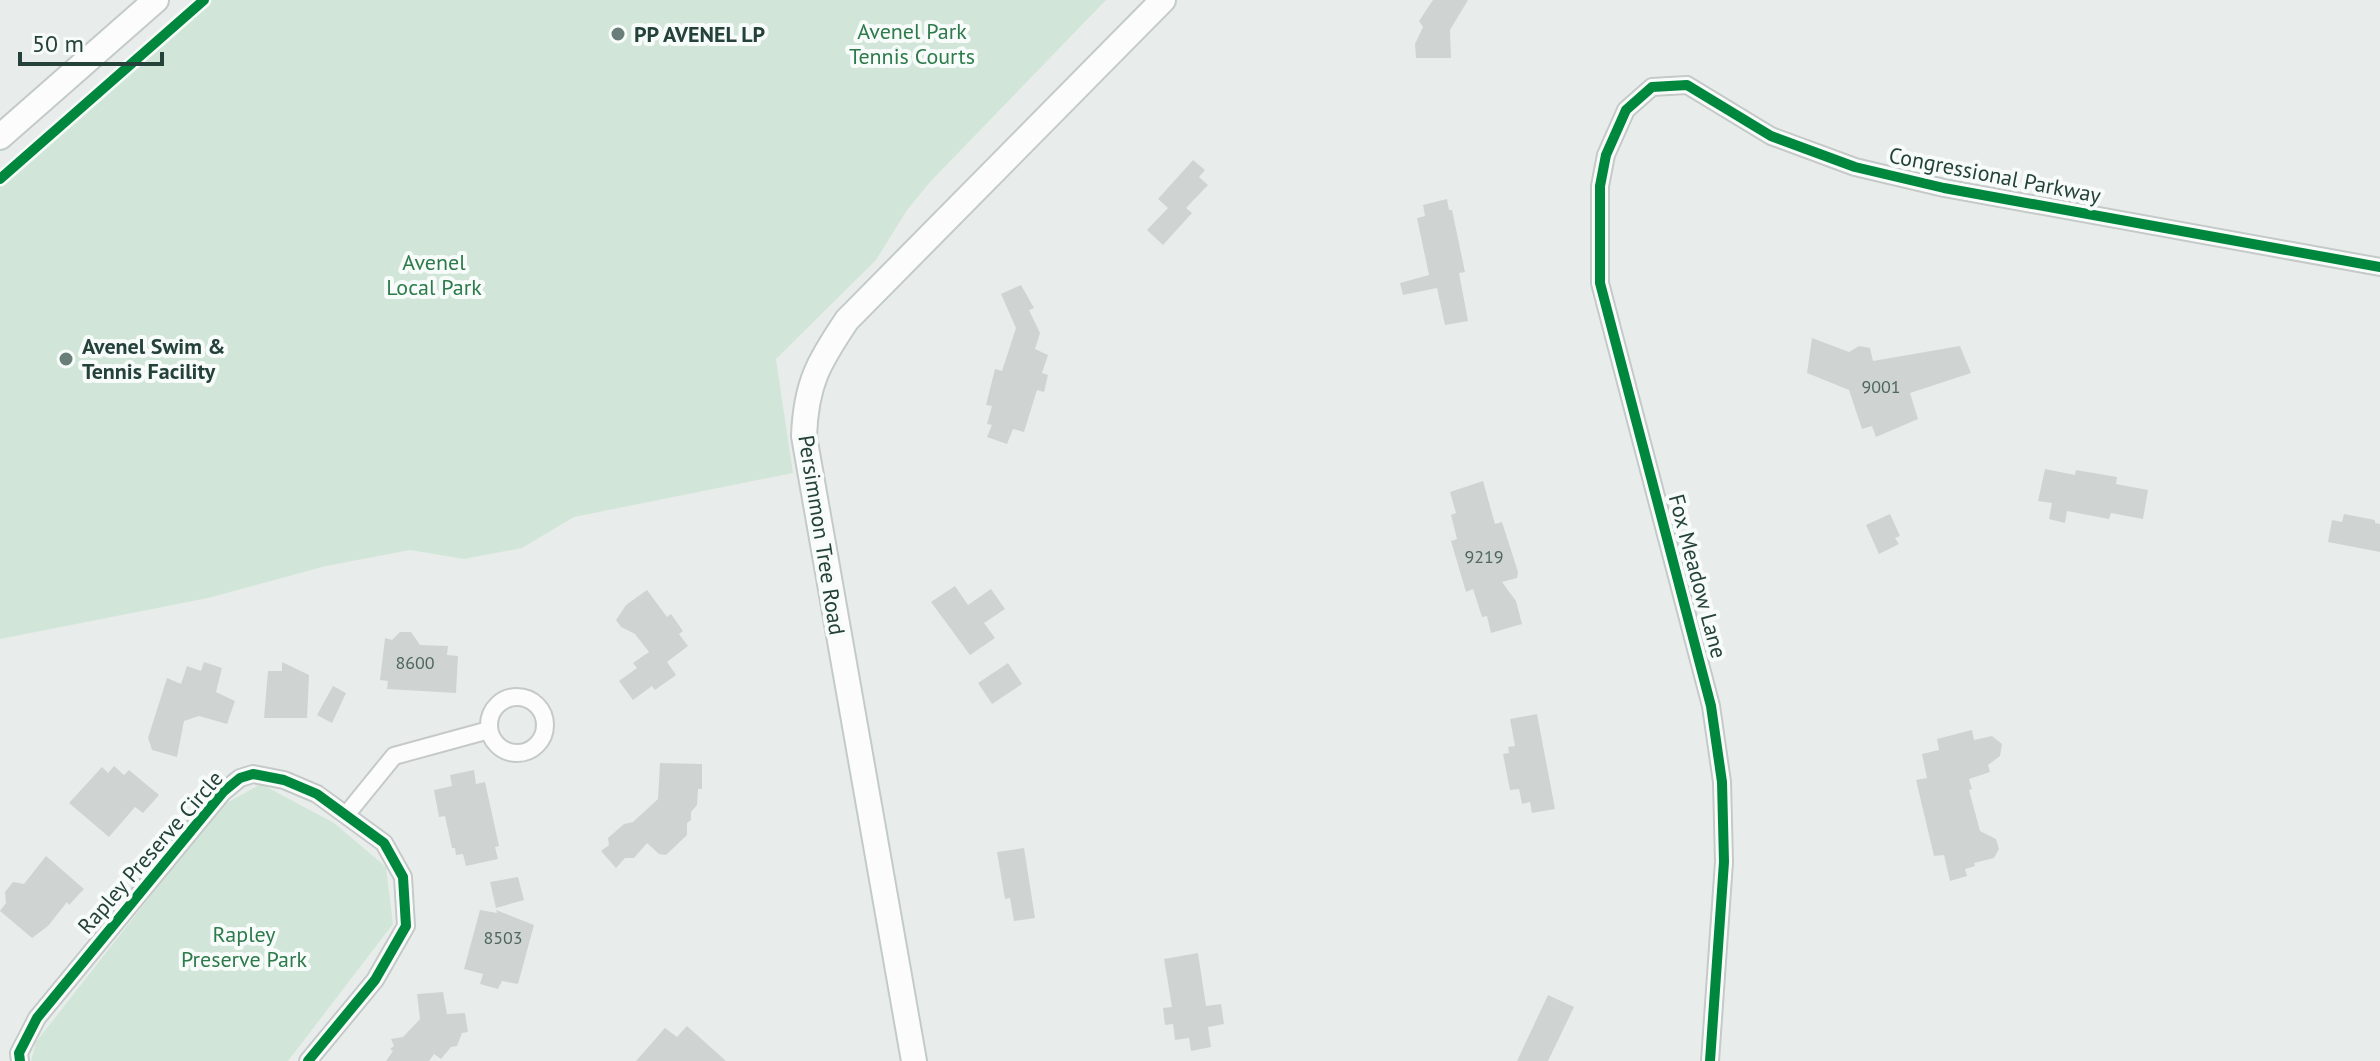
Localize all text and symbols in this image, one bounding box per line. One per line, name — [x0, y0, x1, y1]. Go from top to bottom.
scale bar — [20, 16, 162, 66]
park label: Avenel Park Tennis Courts — [849, 17, 975, 70]
place label: PP AVENEL LP — [634, 20, 766, 48]
marker: PP AVENEL LP — [609, 25, 627, 43]
text: 50 m — [32, 28, 84, 59]
street label: Congressional Parkway — [1887, 141, 2104, 209]
park label: Avenel Local Park — [386, 248, 482, 301]
place label: Avenel Swim & Tennis Facility — [82, 332, 225, 385]
marker: Avenel Swim & Tennis Facility — [57, 350, 75, 368]
house number: 9001 — [1861, 375, 1901, 398]
street label: Persimmon Tree Road — [792, 433, 852, 637]
street label: Fox Meadow Lane — [1663, 491, 1733, 661]
house number: 9219 — [1464, 545, 1504, 568]
house number: 8600 — [395, 651, 435, 674]
street label: Rapley Preserve Circle — [71, 765, 229, 939]
park label: Rapley Preserve Park — [181, 920, 307, 973]
house number: 8503 — [483, 926, 523, 949]

